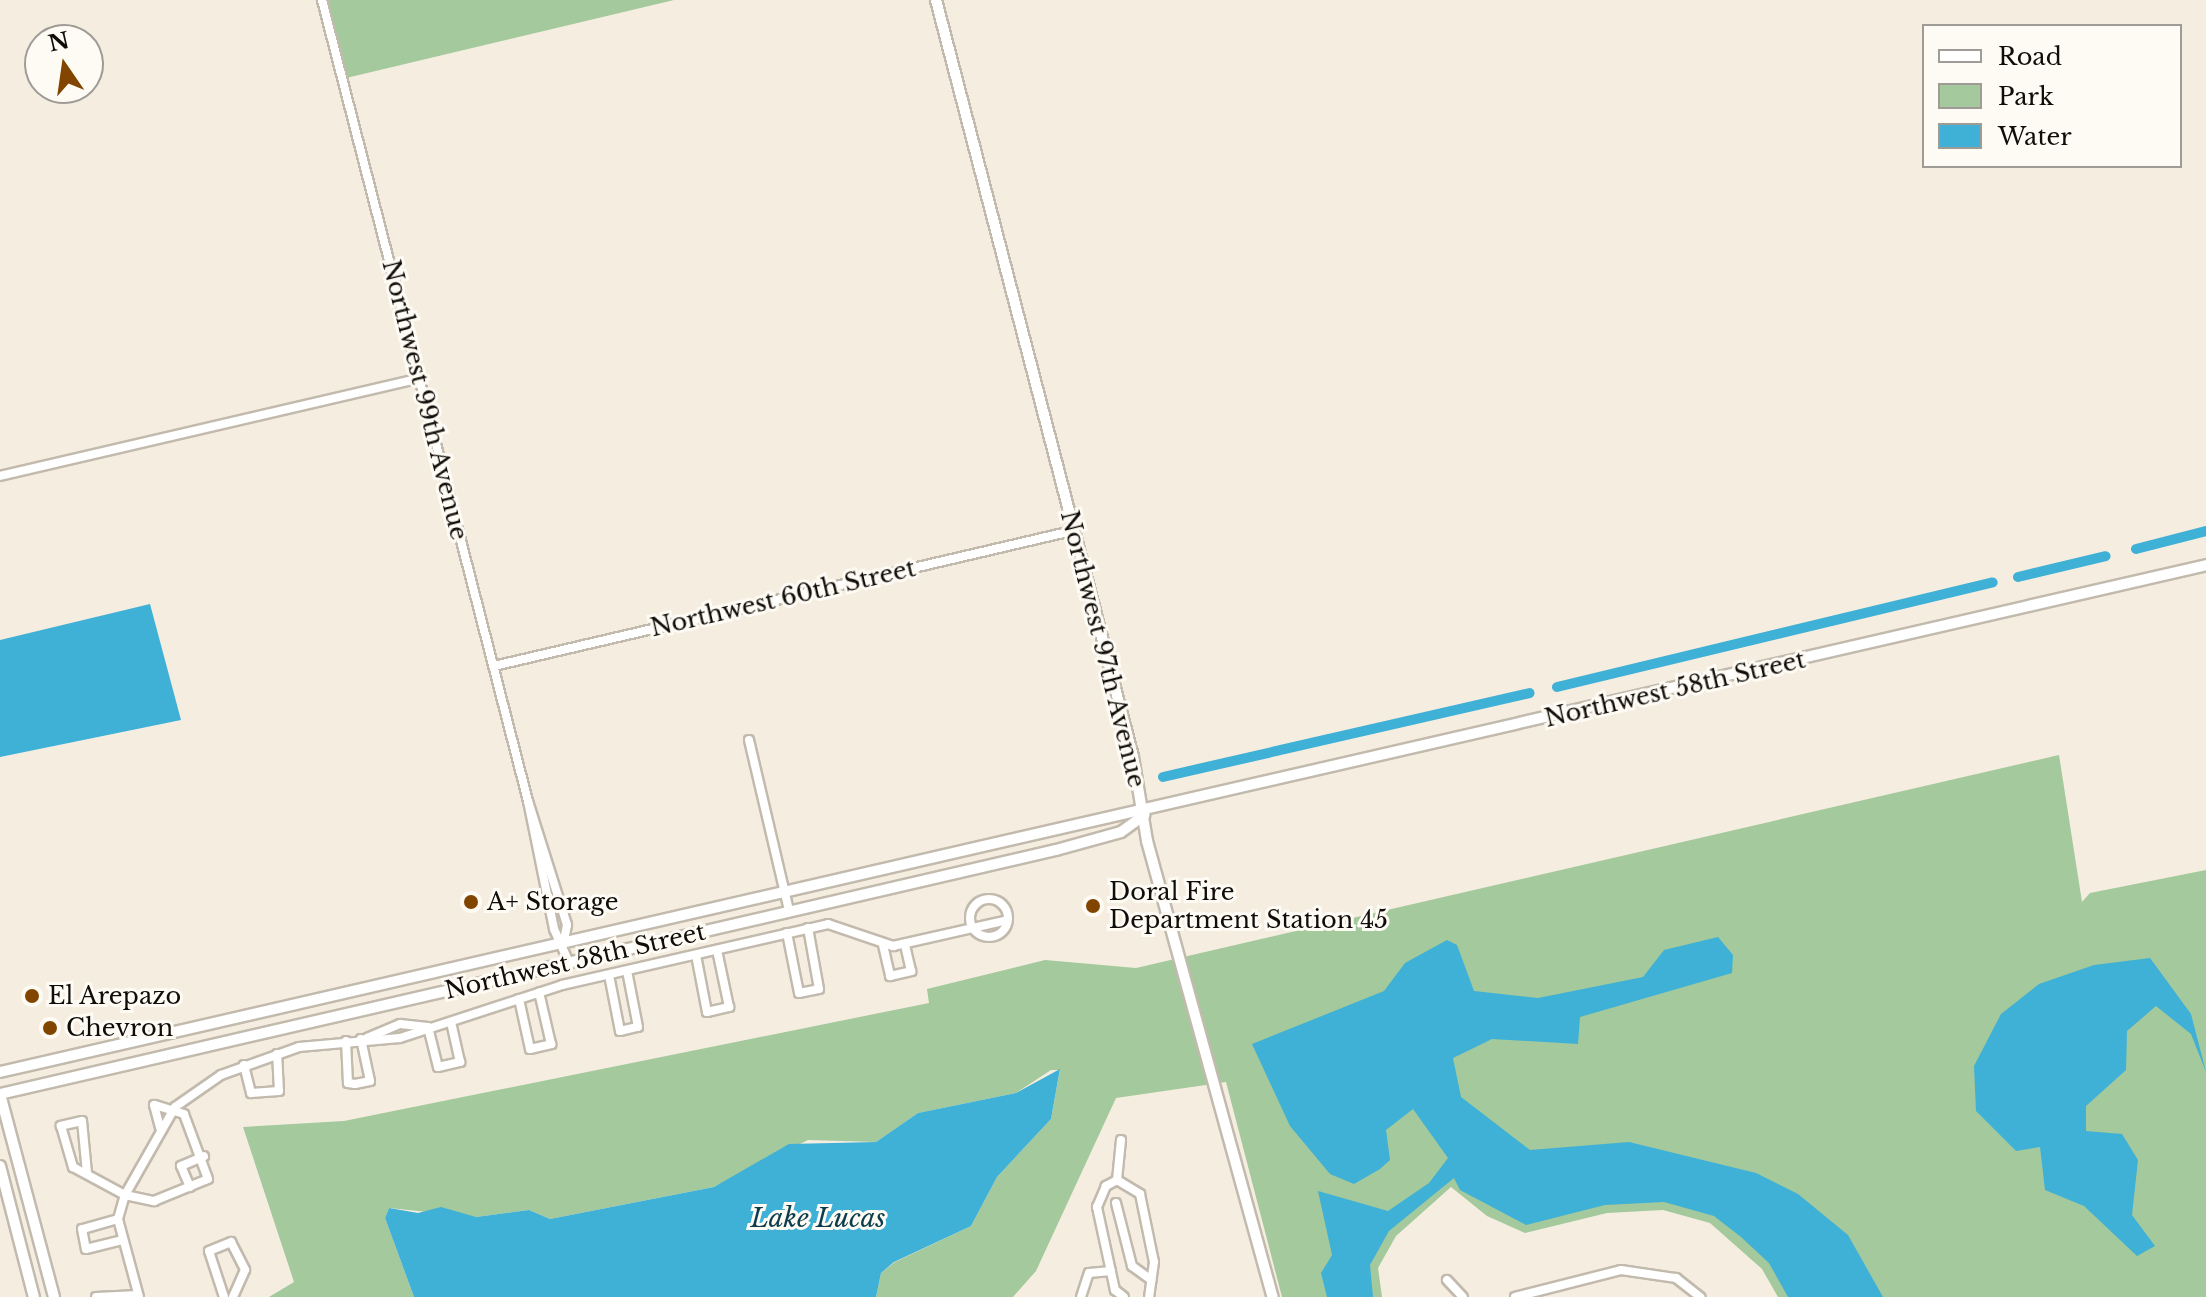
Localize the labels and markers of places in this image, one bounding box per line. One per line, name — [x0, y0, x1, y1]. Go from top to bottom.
place label: Doral Fire Department Station 45 — [1109, 878, 1388, 934]
place label: A+ Storage — [487, 888, 618, 916]
marker: A+ Storage — [462, 893, 480, 911]
marker: Doral Fire Department Station 45 — [1084, 897, 1102, 915]
place label: El Arepazo — [48, 982, 182, 1010]
marker: El Arepazo — [23, 987, 41, 1005]
place label: Chevron — [66, 1014, 173, 1042]
marker: Chevron — [41, 1019, 59, 1037]

